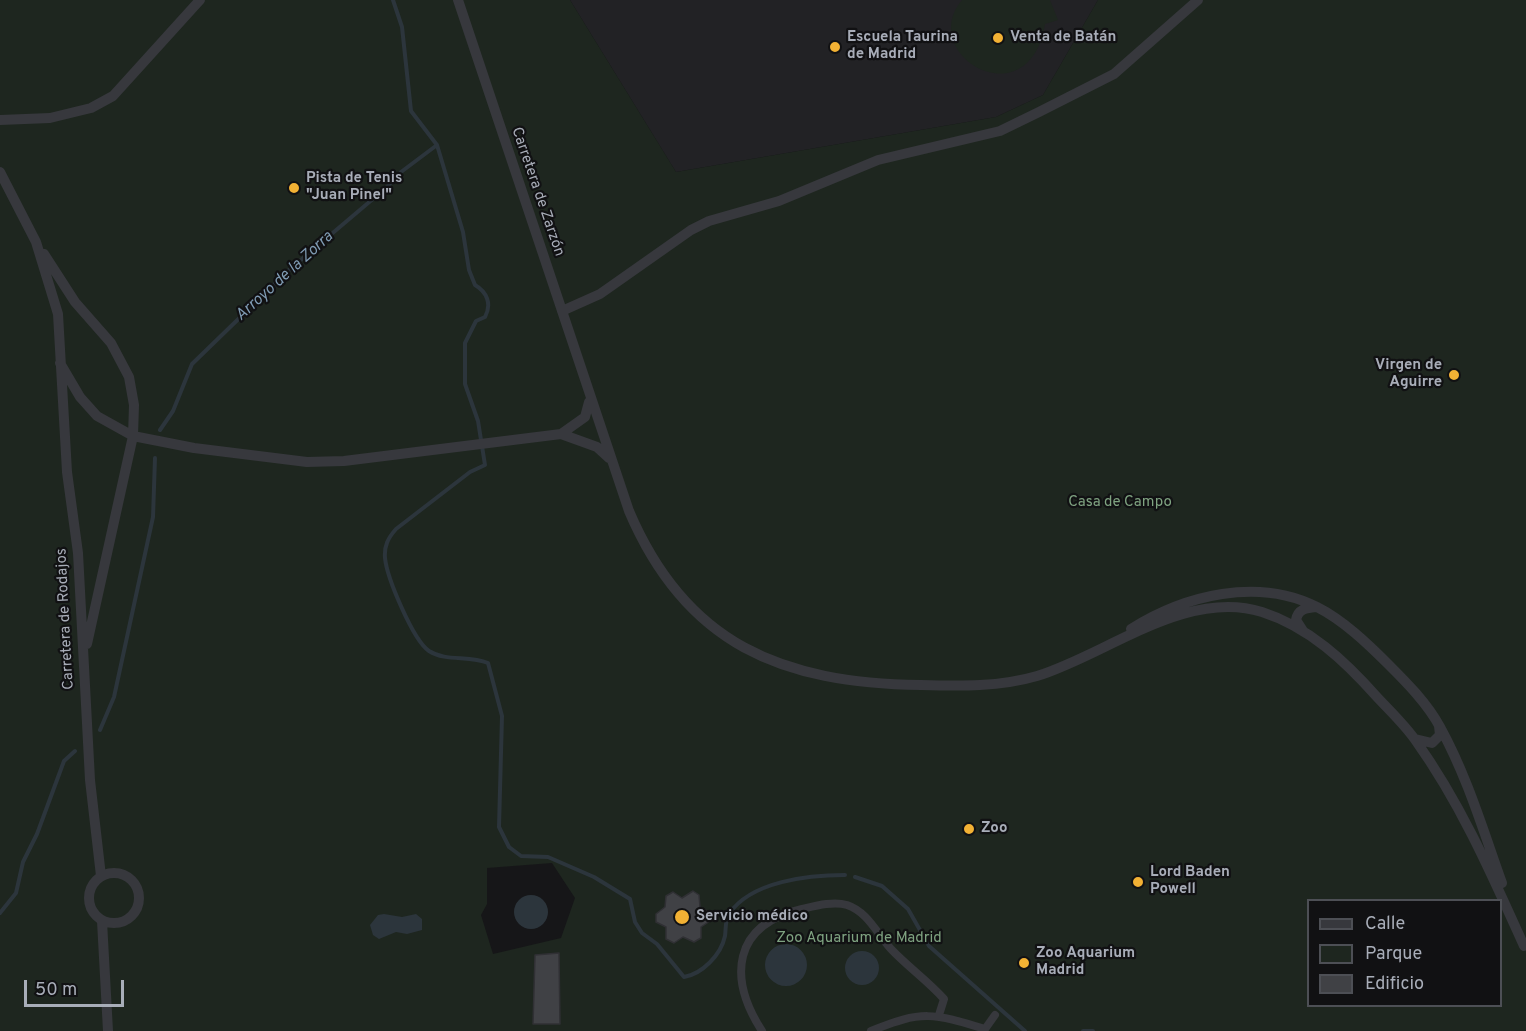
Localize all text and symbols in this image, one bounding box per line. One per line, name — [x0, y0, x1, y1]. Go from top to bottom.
place label: Escuela Taurina de Madrid — [847, 29, 958, 64]
place label: Venta de Batán — [1010, 29, 1116, 47]
marker: Venta de Batán — [991, 31, 1005, 45]
marker: Escuela Taurina de Madrid — [828, 40, 842, 54]
street label: Carretera de Zarzón — [506, 125, 568, 259]
place label: Pista de Tenis "Juan Pinel" — [306, 170, 402, 205]
marker: Pista de Tenis "Juan Pinel" — [287, 181, 301, 195]
water label: Arroyo de la Zorra — [232, 228, 338, 326]
place label: Virgen de Aguirre — [1375, 357, 1442, 392]
marker: Virgen de Aguirre — [1447, 368, 1461, 382]
park label: Casa de Campo — [1068, 494, 1172, 512]
street label: Carretera de Rodajos — [53, 548, 79, 690]
place label: Zoo — [981, 820, 1007, 838]
marker: Zoo — [962, 822, 976, 836]
place label: Lord Baden Powell — [1150, 864, 1230, 899]
marker: Lord Baden Powell — [1131, 875, 1145, 889]
legend — [1307, 899, 1502, 1007]
marker: Servicio médico — [673, 908, 691, 926]
place label: Servicio médico — [696, 908, 808, 926]
text: Calle — [1365, 913, 1405, 936]
park label: Zoo Aquarium de Madrid — [776, 930, 942, 948]
text: Parque — [1365, 943, 1422, 966]
place label: Zoo Aquarium Madrid — [1036, 945, 1135, 980]
marker: Zoo Aquarium Madrid — [1017, 956, 1031, 970]
scale bar — [27, 968, 128, 1006]
text: Edificio — [1365, 973, 1424, 996]
text: 50 m — [35, 979, 77, 1002]

